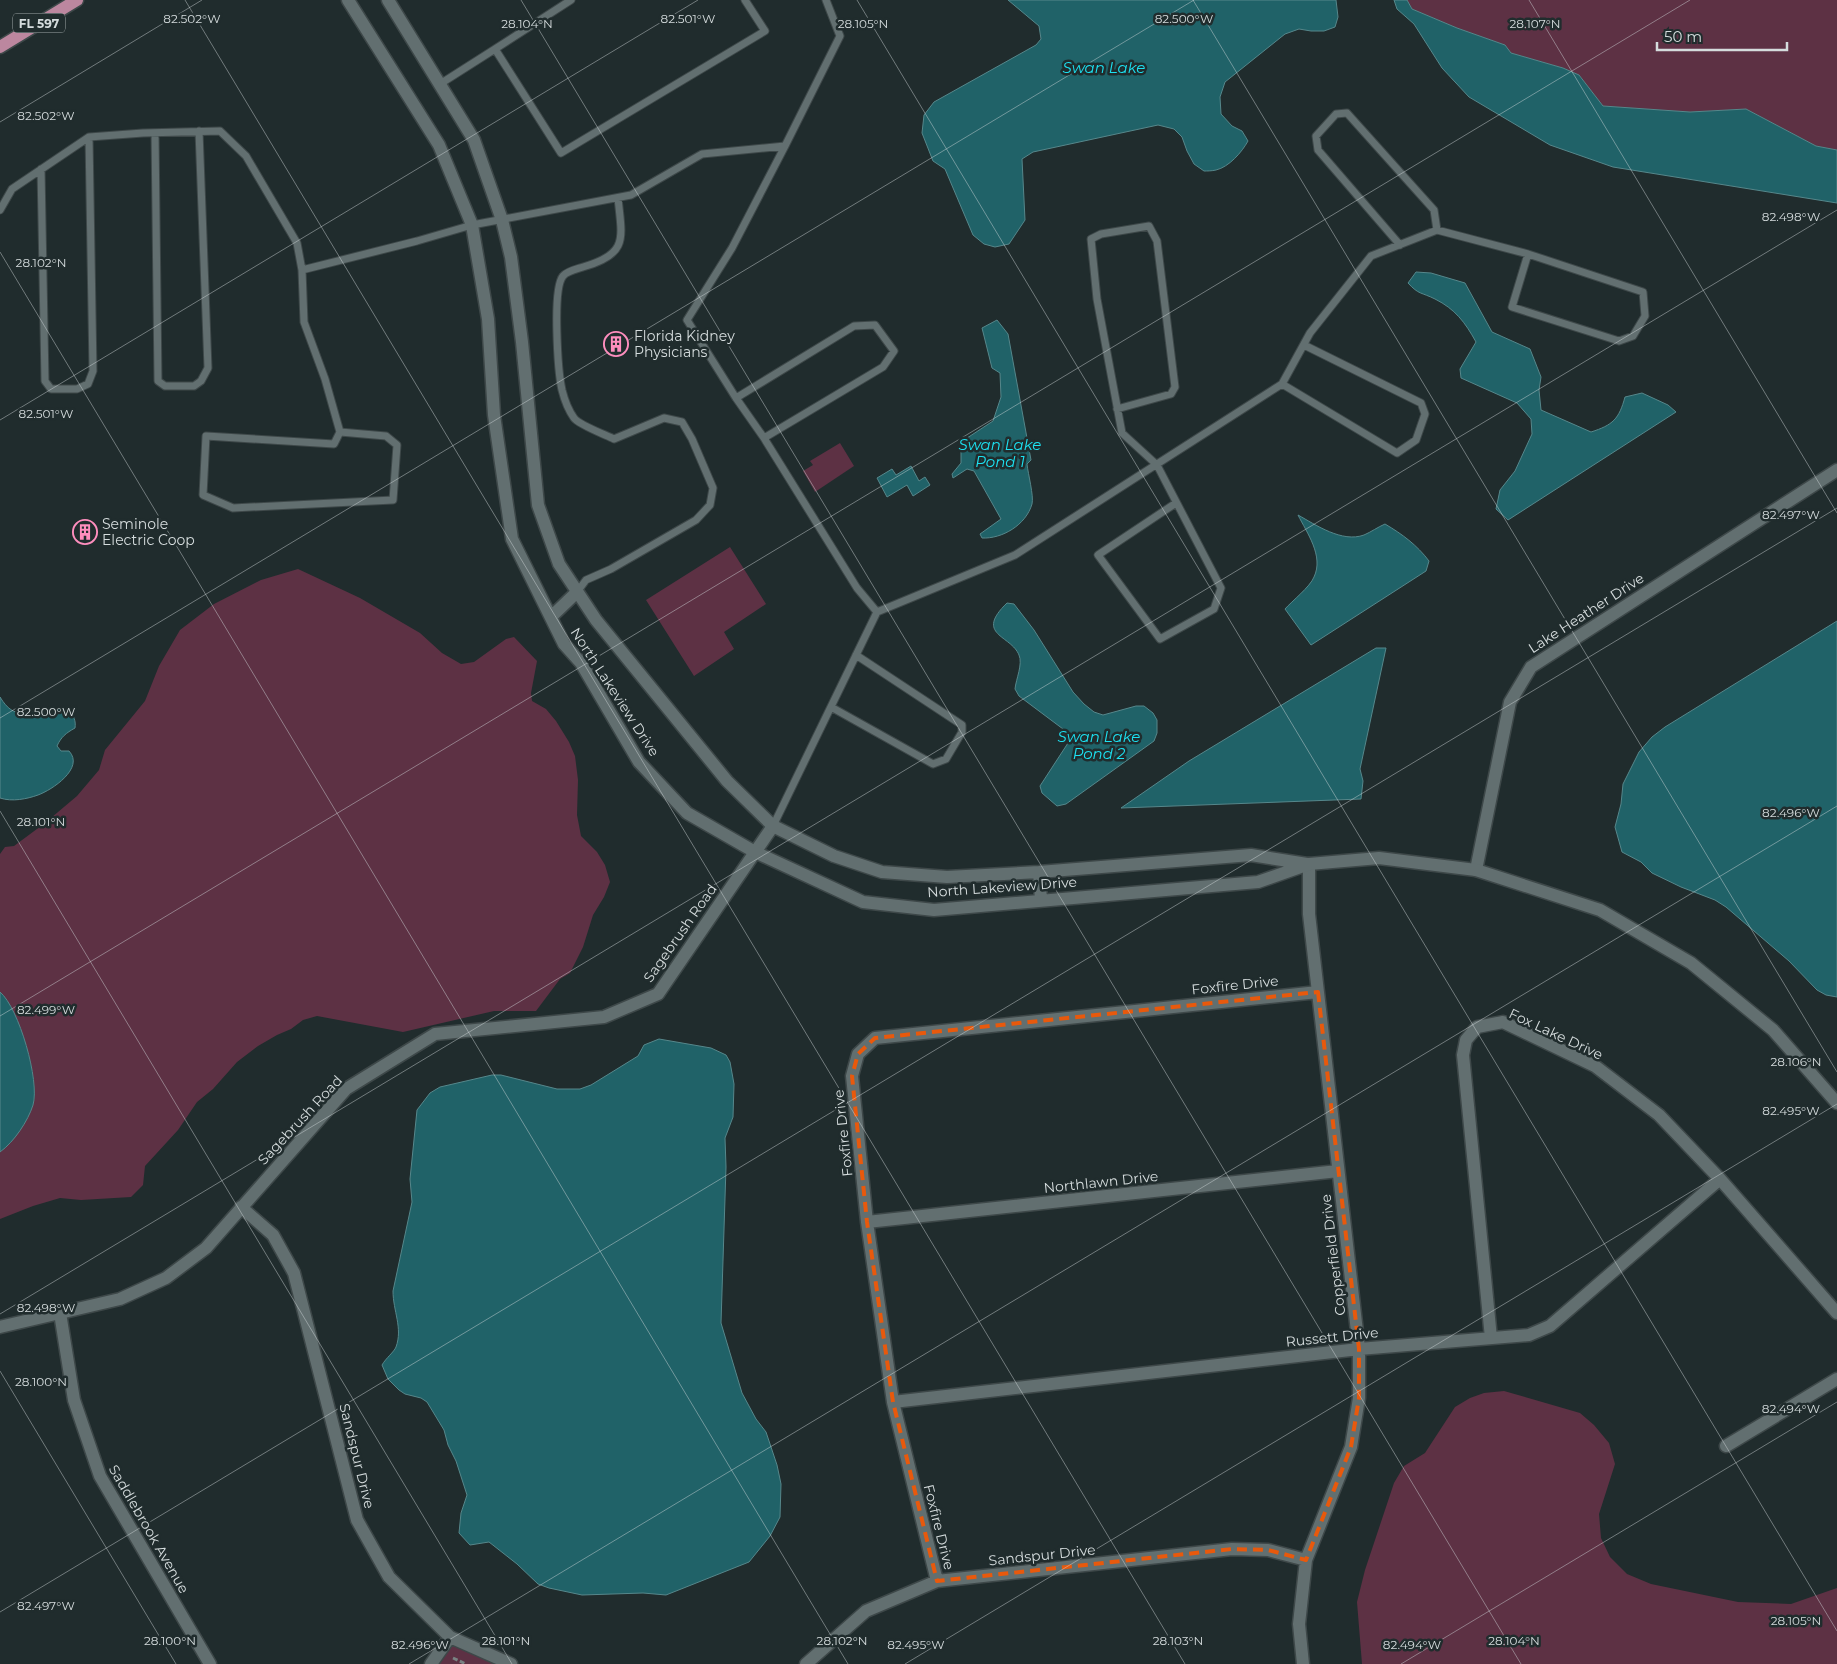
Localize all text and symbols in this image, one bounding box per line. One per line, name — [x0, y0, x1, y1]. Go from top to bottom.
text: 82.502°W — [163, 11, 221, 26]
text: 82.501°W — [661, 11, 715, 26]
text: 82.500°W — [1155, 11, 1213, 26]
road number: FL 597 — [13, 13, 65, 32]
text: 28.104°N — [501, 16, 553, 31]
text: 28.105°N — [838, 16, 888, 31]
text: 28.107°N — [1509, 16, 1561, 31]
scale bar — [1657, 20, 1787, 52]
text: 50 m — [1664, 27, 1702, 46]
water label: Swan Lake — [1063, 58, 1145, 77]
text: 82.502°W — [17, 108, 75, 123]
text: 82.498°W — [1762, 209, 1820, 224]
text: 28.102°N — [16, 255, 66, 270]
place label: Florida Kidney Physicians — [634, 327, 735, 361]
building icon: Florida Kidney Physicians — [603, 331, 629, 357]
text: 82.501°W — [19, 406, 73, 421]
water label: Swan Lake Pond 1 — [959, 435, 1041, 471]
text: 82.497°W — [1762, 507, 1820, 522]
place label: Seminole Electric Coop — [102, 515, 195, 549]
building icon: Seminole Electric Coop — [72, 519, 98, 545]
street label: Lake Heather Drive — [1525, 569, 1647, 657]
street label: North Lakeview Drive — [567, 624, 663, 760]
text: 82.500°W — [17, 704, 75, 719]
water label: Swan Lake Pond 2 — [1058, 727, 1140, 763]
text: 82.496°W — [1762, 805, 1820, 820]
text: 28.101°N — [17, 814, 65, 829]
street label: North Lakeview Drive — [927, 873, 1077, 901]
street label: Sagebrush Road — [639, 880, 721, 986]
street label: Foxfire Drive — [1191, 971, 1279, 999]
text: 82.499°W — [17, 1002, 75, 1017]
street label: Fox Lake Drive — [1506, 1004, 1606, 1064]
text: 28.106°N — [1770, 1054, 1822, 1069]
street label: Sagebrush Road — [254, 1071, 346, 1169]
street label: Foxfire Drive — [829, 1089, 857, 1177]
text: 82.495°W — [1762, 1103, 1820, 1118]
street label: Northlawn Drive — [1043, 1167, 1159, 1197]
street label: Copperfield Drive — [1317, 1193, 1349, 1317]
text: 82.498°W — [17, 1300, 75, 1315]
street label: Russett Drive — [1285, 1323, 1379, 1351]
text: 28.100°N — [15, 1374, 67, 1389]
text: 82.494°W — [1762, 1401, 1820, 1416]
street label: Sandspur Drive — [335, 1402, 379, 1510]
street label: Saddlebrook Avenue — [105, 1462, 193, 1596]
street label: Foxfire Drive — [920, 1482, 958, 1572]
street label: Sandspur Drive — [988, 1540, 1096, 1570]
text: 82.497°W — [17, 1598, 75, 1613]
text: 28.105°N — [1771, 1613, 1821, 1628]
text: 28.100°N — [144, 1633, 196, 1648]
text: 28.101°N — [482, 1633, 530, 1648]
text: 28.102°N — [817, 1633, 867, 1648]
text: 28.103°N — [1153, 1633, 1203, 1648]
text: 28.104°N — [1488, 1633, 1540, 1648]
text: 82.496°W — [391, 1637, 449, 1652]
text: 82.495°W — [887, 1637, 945, 1652]
text: 82.494°W — [1383, 1637, 1441, 1652]

